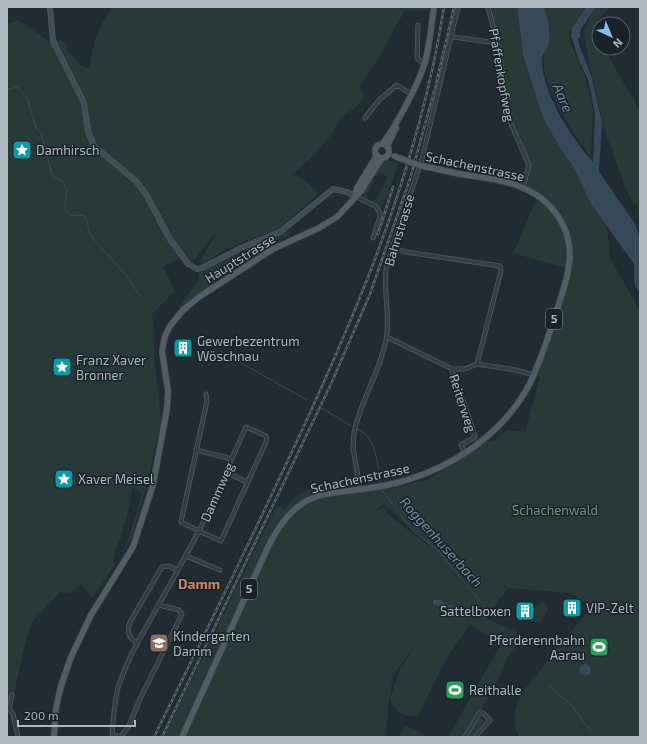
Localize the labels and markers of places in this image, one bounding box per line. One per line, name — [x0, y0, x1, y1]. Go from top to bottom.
place icon: Damhirsch — [11, 139, 33, 161]
place label: Damhirsch — [36, 142, 100, 158]
place label: Gewerbezentrum Wöschnau — [197, 333, 300, 364]
building icon: Gewerbezentrum Wöschnau — [172, 337, 194, 359]
place label: Franz Xaver Bronner — [76, 352, 146, 383]
place icon: Franz Xaver Bronner — [51, 356, 73, 378]
place icon: Xaver Meisel — [53, 468, 75, 490]
place label: Xaver Meisel — [78, 471, 154, 487]
building icon: VIP-Zelt — [561, 597, 583, 619]
building icon: Sattelboxen — [514, 600, 536, 622]
place label: VIP-Zelt — [586, 600, 634, 616]
place label: Sattelboxen — [440, 603, 511, 619]
place label: Kindergarten Damm — [173, 628, 250, 659]
school or university icon: Kindergarten Damm — [148, 632, 170, 654]
place label: Pferderennbahn Aarau — [489, 632, 585, 663]
sports icon: Pferderennbahn Aarau — [588, 636, 610, 658]
sports icon: Reithalle — [444, 679, 466, 701]
place label: Reithalle — [469, 682, 522, 698]

